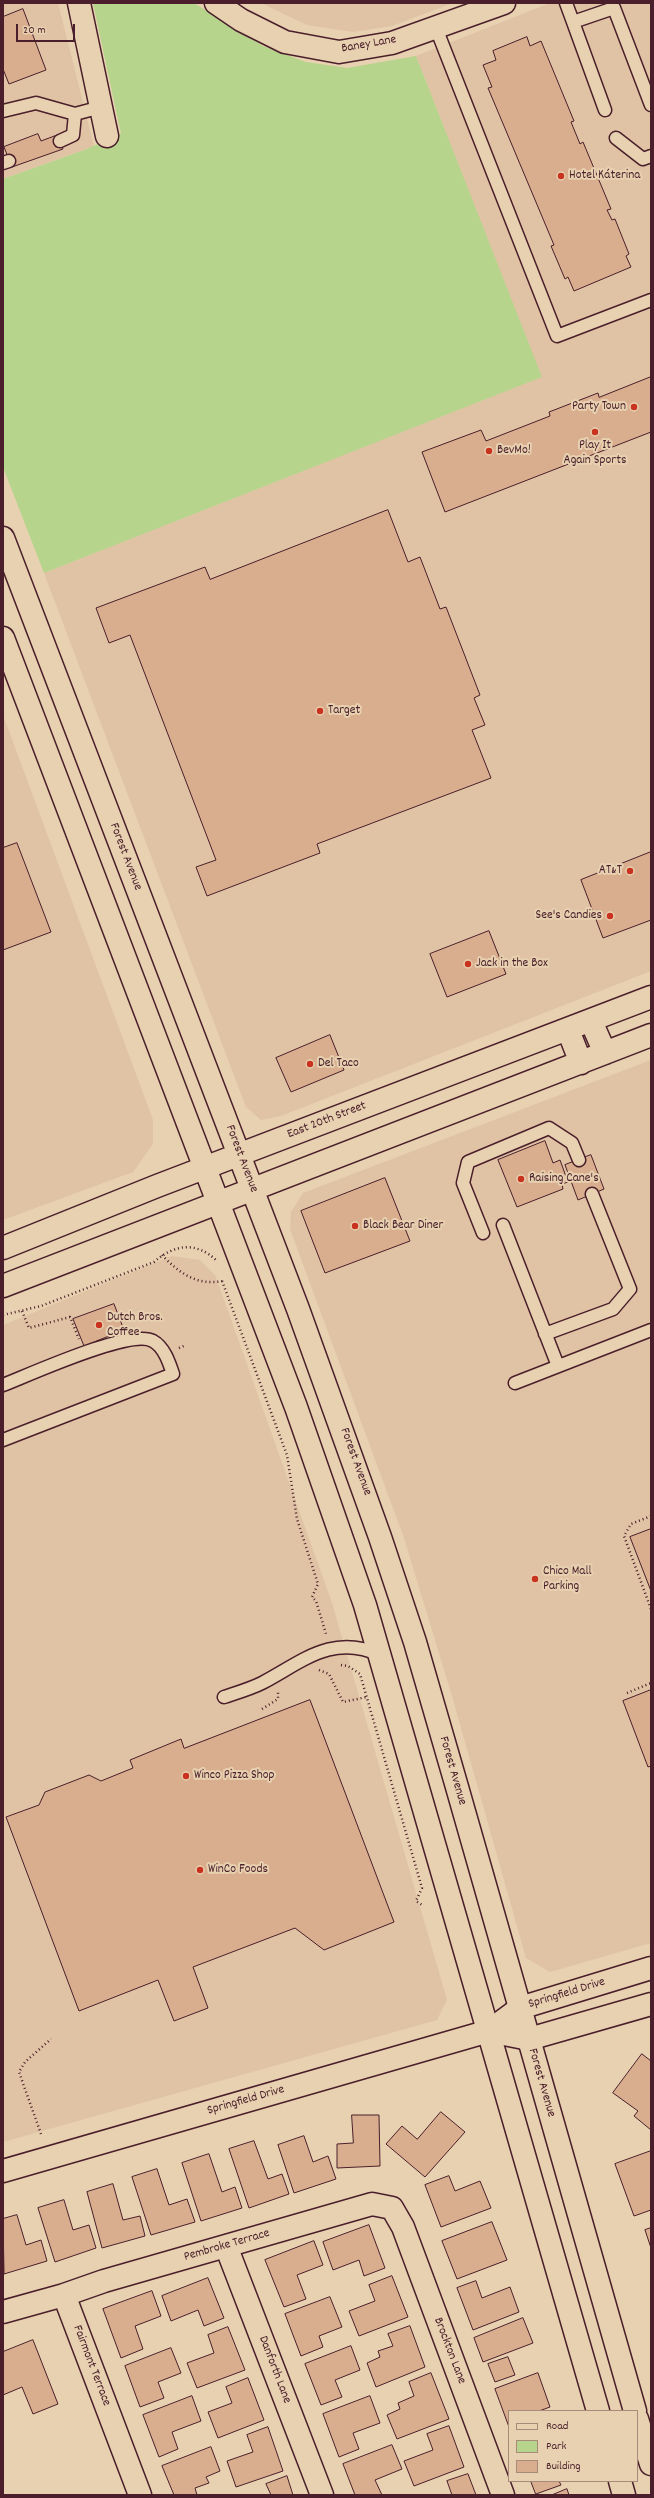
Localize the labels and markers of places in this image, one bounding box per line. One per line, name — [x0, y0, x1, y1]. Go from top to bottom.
place label: Hotel Káterina — [569, 168, 640, 184]
marker: Hotel Káterina — [556, 171, 566, 181]
place label: Party Town — [572, 399, 626, 415]
marker: Party Town — [629, 402, 639, 412]
marker: Play It Again Sports — [590, 427, 600, 437]
place label: Play It Again Sports — [564, 438, 626, 469]
place label: BevMo! — [497, 443, 531, 459]
marker: BevMo! — [484, 446, 494, 456]
place label: Target — [328, 703, 360, 719]
marker: Target — [315, 706, 325, 716]
place label: AT&T — [599, 863, 622, 879]
marker: AT&T — [625, 866, 635, 876]
place label: See's Candies — [536, 908, 602, 924]
marker: See's Candies — [605, 911, 615, 921]
place label: Jack in the Box — [476, 956, 548, 972]
marker: Jack in the Box — [463, 959, 473, 969]
place label: Del Taco — [318, 1056, 359, 1072]
marker: Del Taco — [305, 1059, 315, 1069]
place label: Raising Cane's — [529, 1171, 599, 1187]
marker: Raising Cane's — [516, 1174, 526, 1184]
place label: Black Bear Diner — [363, 1218, 443, 1234]
marker: Black Bear Diner — [350, 1221, 360, 1231]
place label: Dutch Bros. Coffee — [107, 1310, 163, 1341]
marker: Dutch Bros. Coffee — [94, 1320, 104, 1330]
place label: Chico Mall Parking — [543, 1564, 592, 1595]
marker: Chico Mall Parking — [530, 1574, 540, 1584]
place label: Winco Pizza Shop — [194, 1768, 275, 1784]
marker: Winco Pizza Shop — [181, 1771, 191, 1781]
place label: WinCo Foods — [208, 1862, 268, 1878]
marker: WinCo Foods — [195, 1865, 205, 1875]

